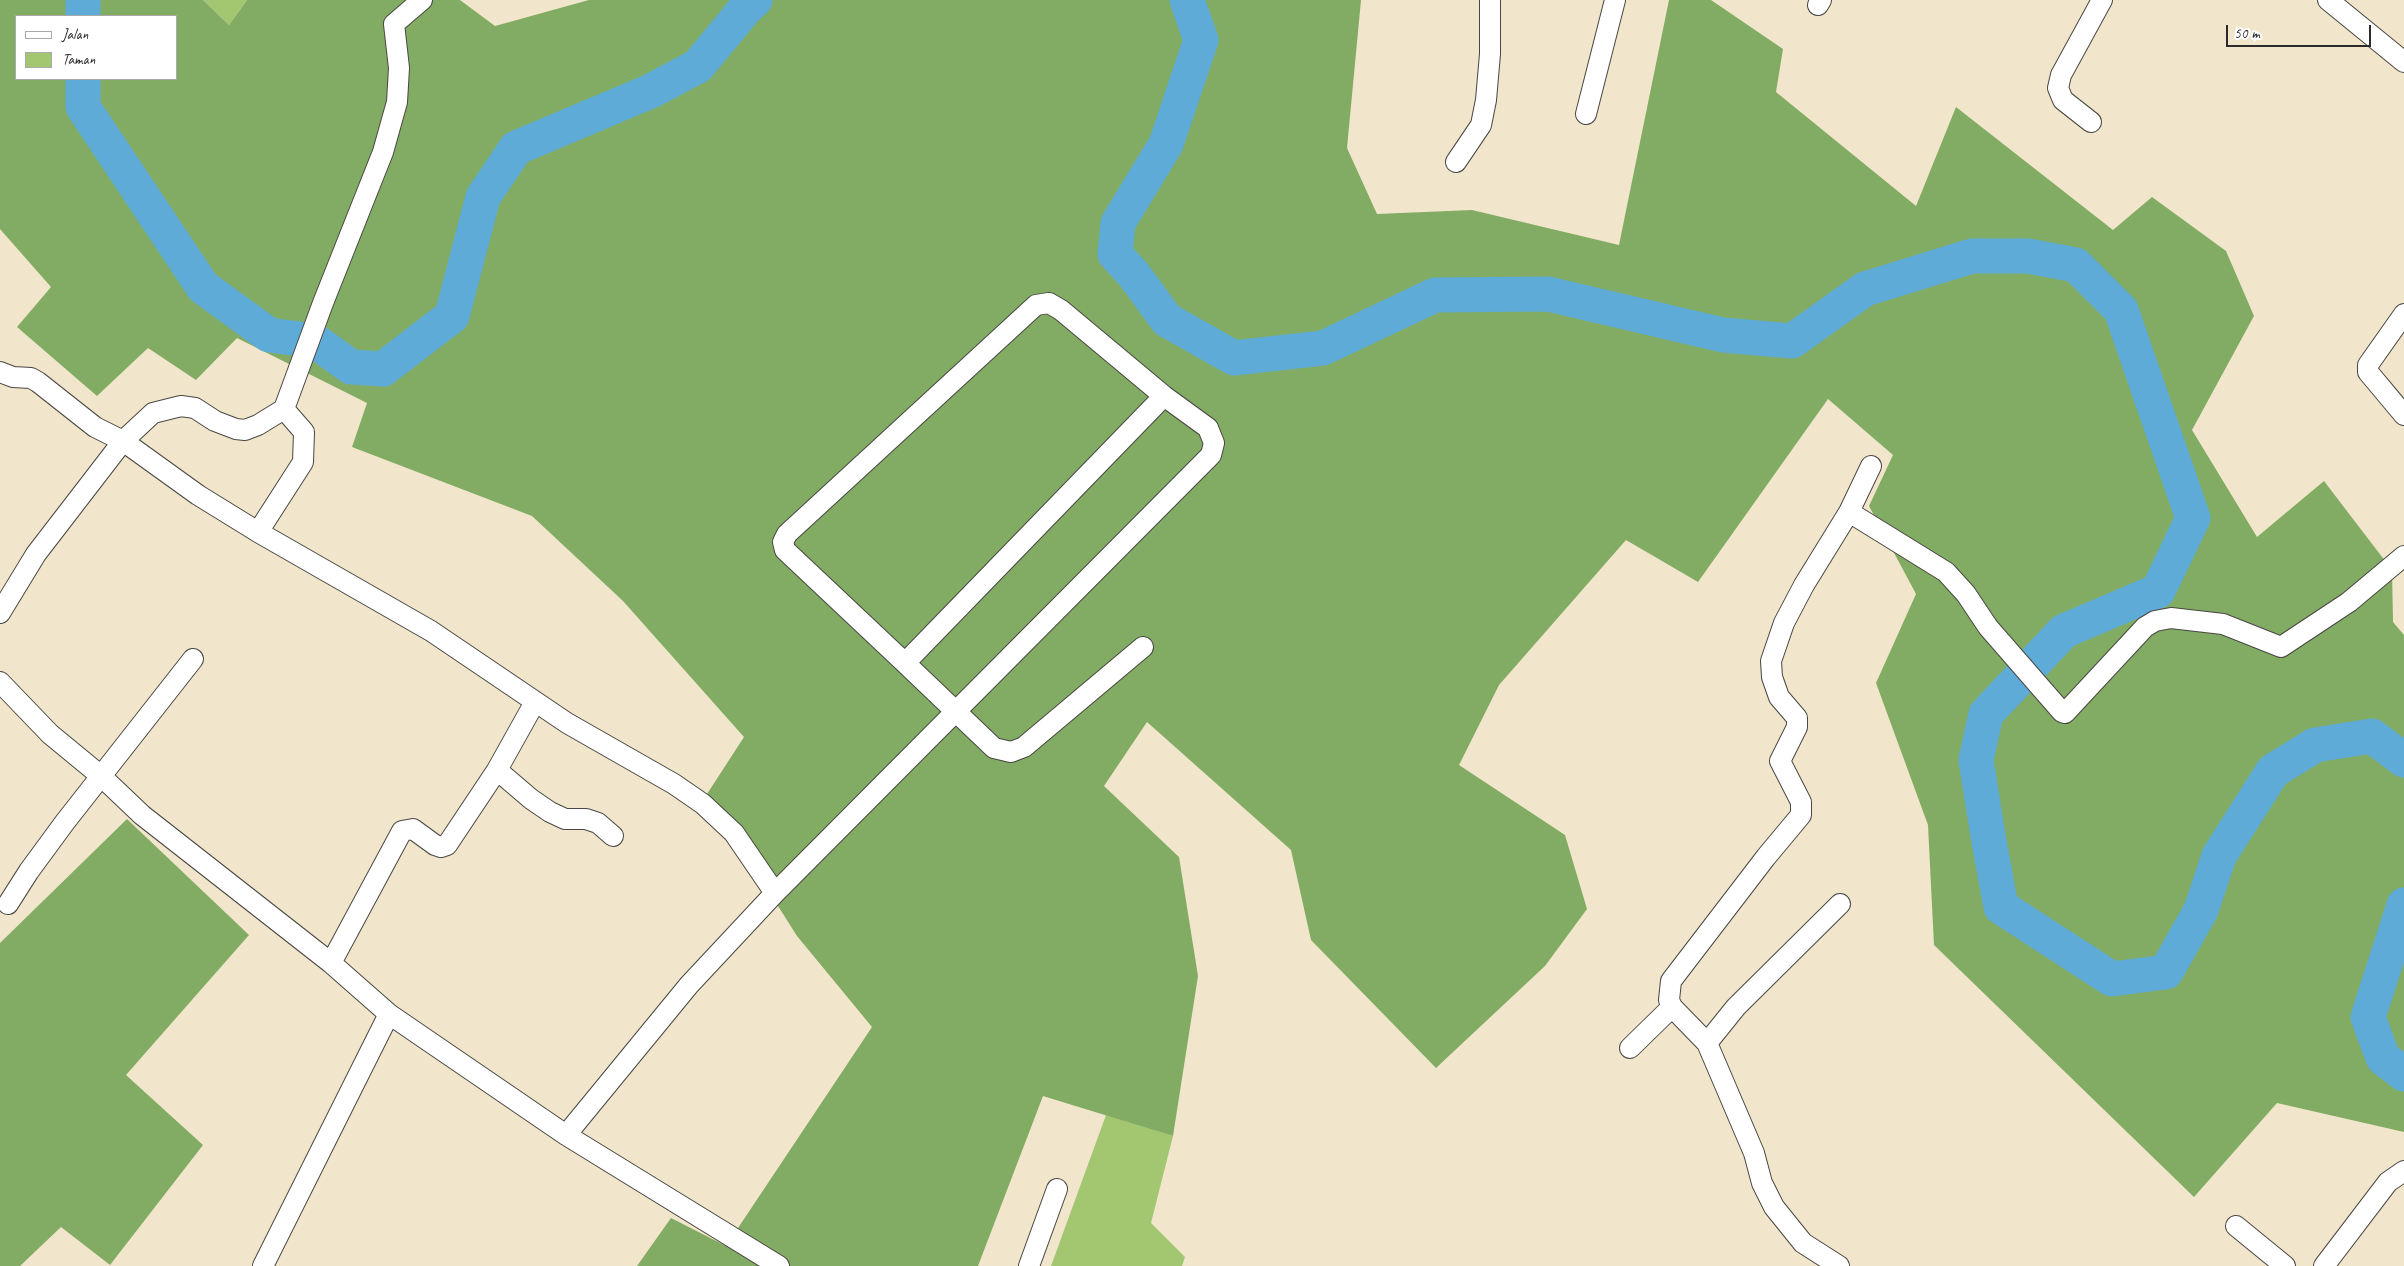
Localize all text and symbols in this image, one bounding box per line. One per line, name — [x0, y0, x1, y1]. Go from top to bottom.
legend — [15, 15, 178, 80]
scale bar — [2229, 15, 2374, 47]
text: 50 m — [2234, 24, 2260, 43]
text: Jalan — [62, 25, 88, 44]
text: Taman — [62, 50, 95, 69]

